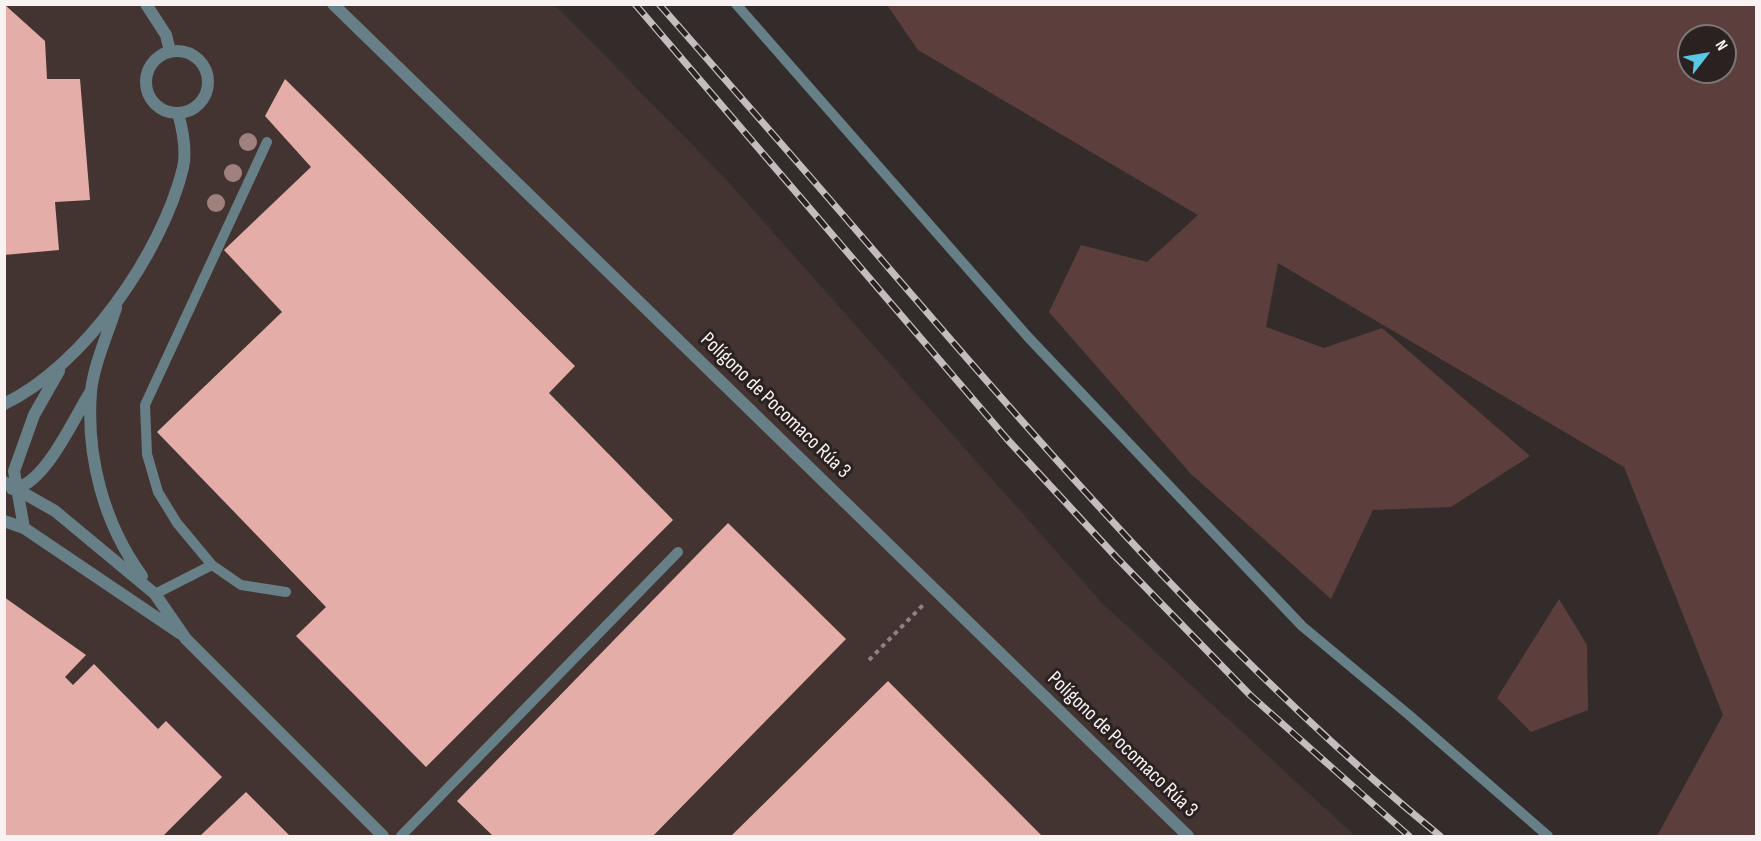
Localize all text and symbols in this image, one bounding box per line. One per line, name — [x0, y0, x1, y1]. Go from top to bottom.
north arrow — [1677, 24, 1737, 84]
text: N — [1711, 37, 1731, 54]
street label: Polígono de Pocomaco Rúa 3 — [695, 328, 855, 484]
street label: Polígono de Pocomaco Rúa 3 — [1042, 667, 1202, 823]

